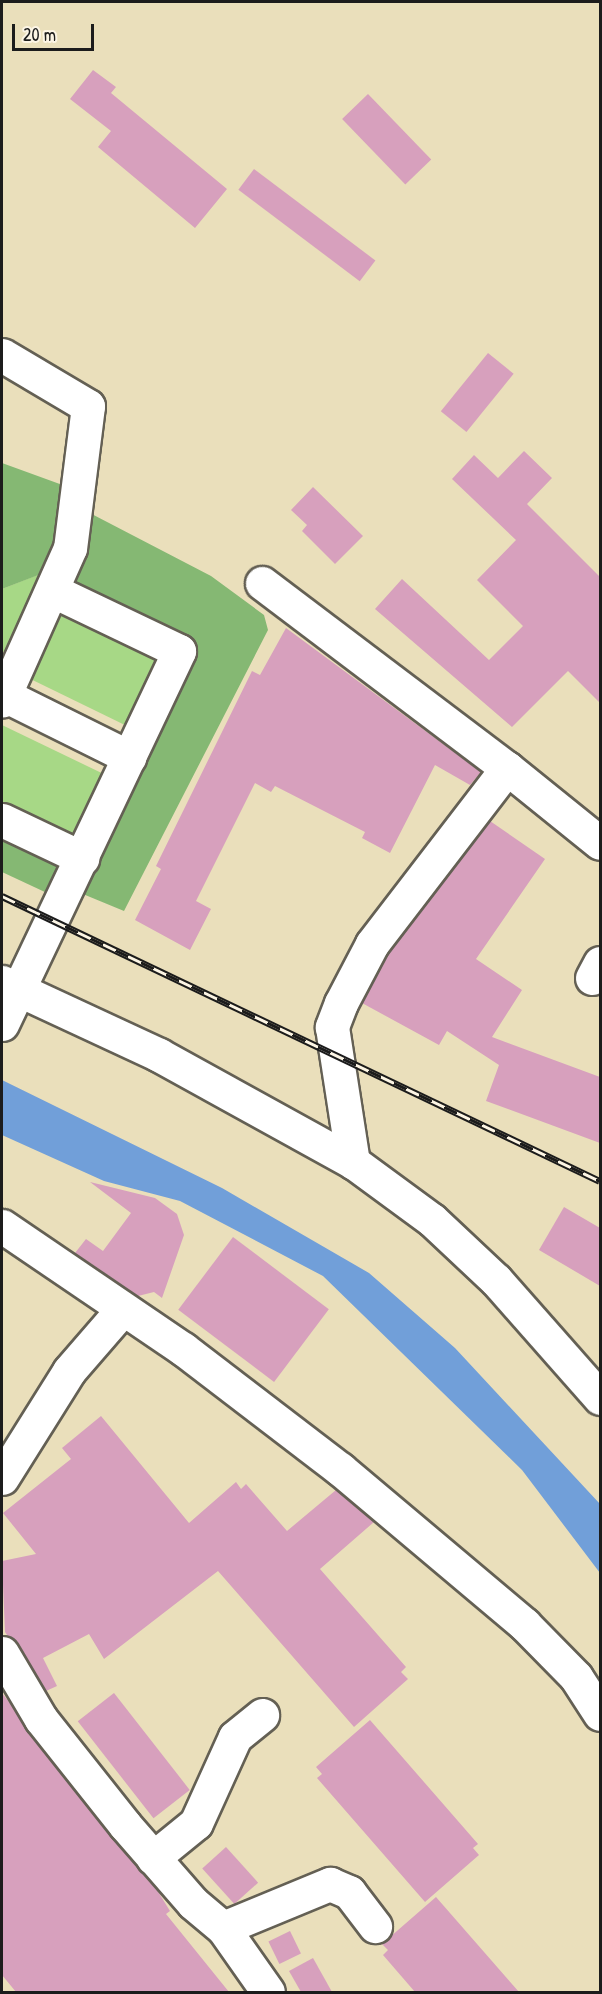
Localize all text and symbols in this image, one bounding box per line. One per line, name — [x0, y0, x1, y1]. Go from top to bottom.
scale bar — [15, 12, 98, 50]
text: 20 m — [23, 22, 56, 47]

